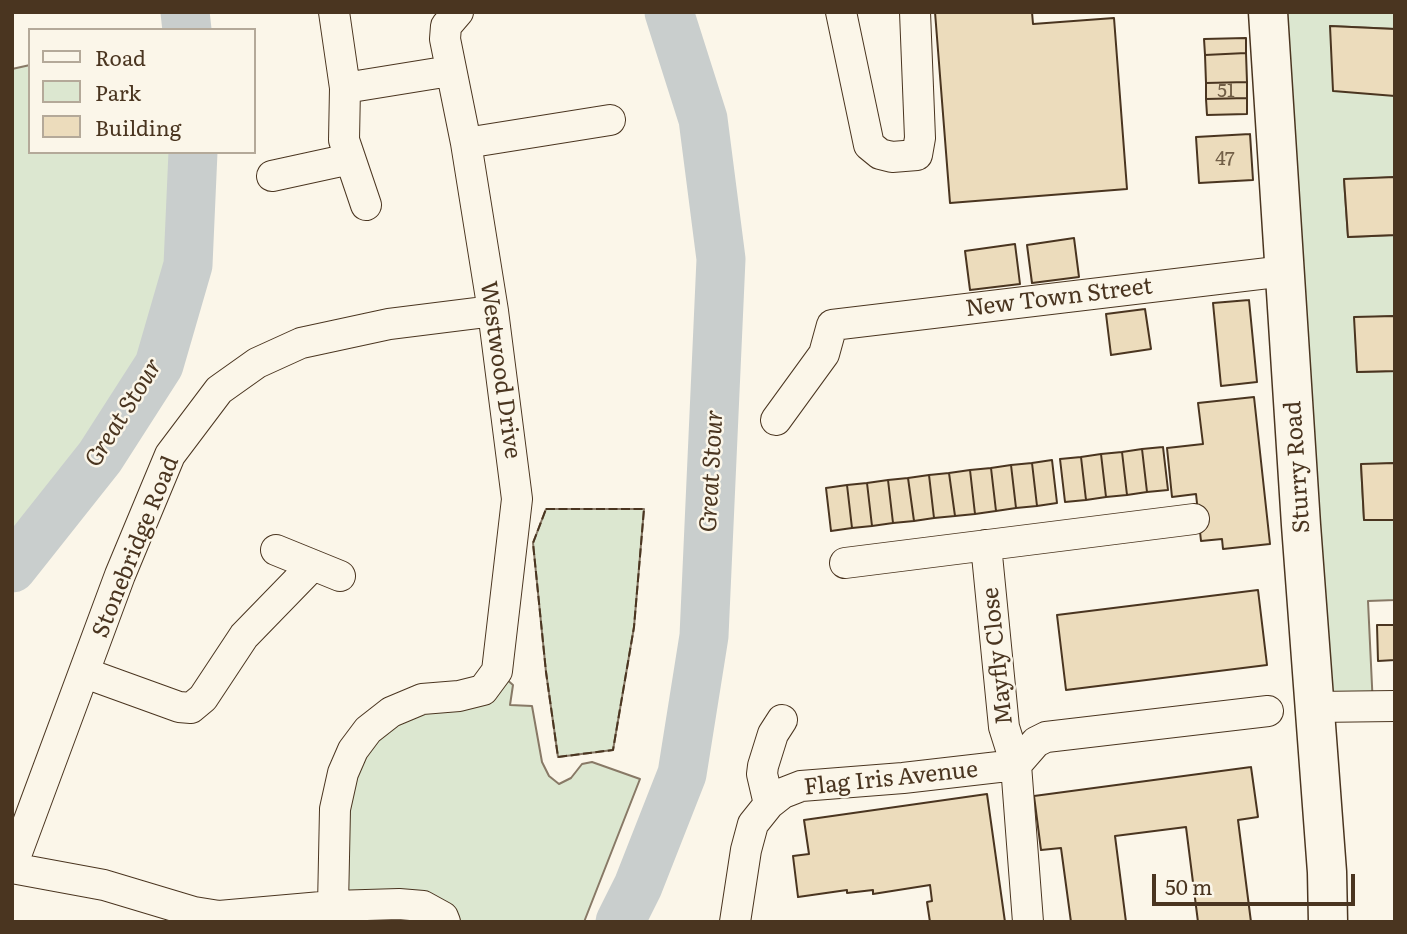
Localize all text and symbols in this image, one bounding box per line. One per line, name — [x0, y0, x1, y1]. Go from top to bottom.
legend — [28, 28, 256, 154]
text: Road — [95, 41, 146, 72]
text: Park — [95, 76, 141, 107]
house number: 51 — [1217, 80, 1235, 102]
text: Building — [95, 111, 181, 142]
house number: 47 — [1215, 148, 1235, 170]
street label: New Town Street — [964, 273, 1154, 323]
street label: Westwood Drive — [474, 279, 526, 461]
water label: Great Stour — [79, 353, 169, 473]
street label: Sturry Road — [1280, 400, 1316, 534]
water label: Great Stour — [694, 409, 730, 533]
street label: Stonebridge Road — [87, 452, 185, 642]
street label: Mayfly Close — [977, 586, 1019, 726]
street label: Flag Iris Avenue — [803, 756, 979, 802]
scale bar — [1155, 860, 1358, 904]
text: 50 m — [1165, 870, 1212, 901]

